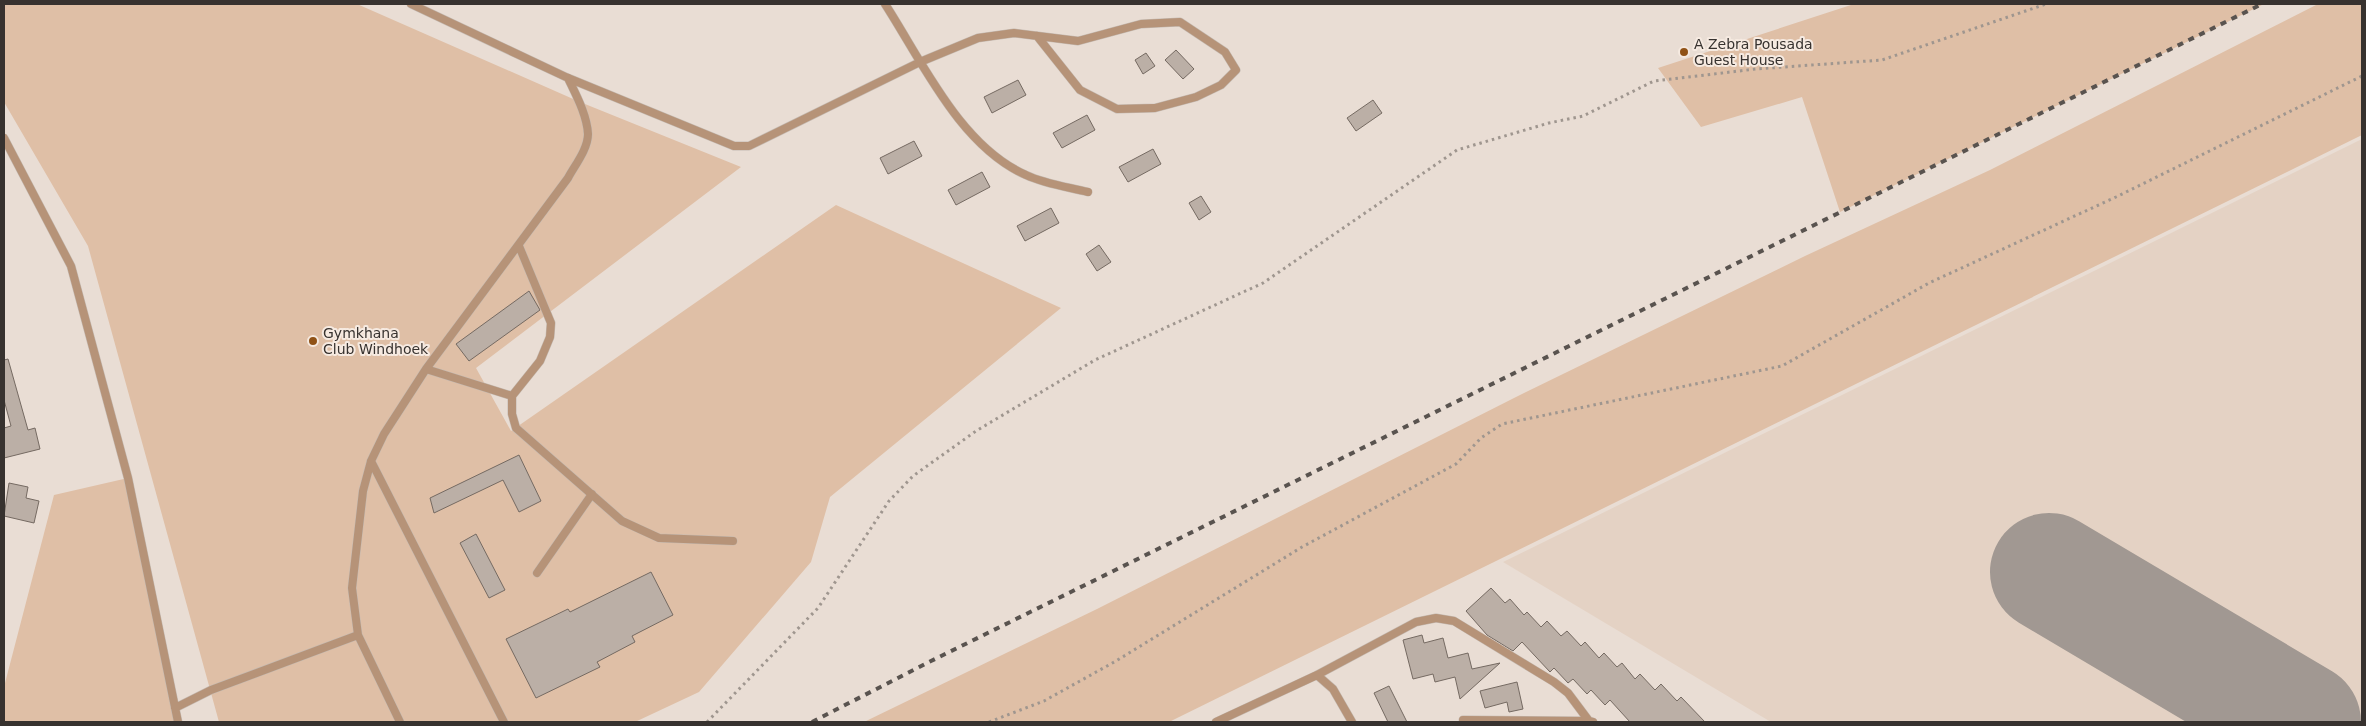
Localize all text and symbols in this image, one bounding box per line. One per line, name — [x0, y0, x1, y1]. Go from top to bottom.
place label: A Zebra Pousada Guest House — [1694, 36, 1813, 68]
marker: A Zebra Pousada Guest House — [1678, 46, 1690, 58]
place label: Gymkhana Club Windhoek — [323, 325, 429, 357]
marker: Gymkhana Club Windhoek — [307, 335, 319, 347]

